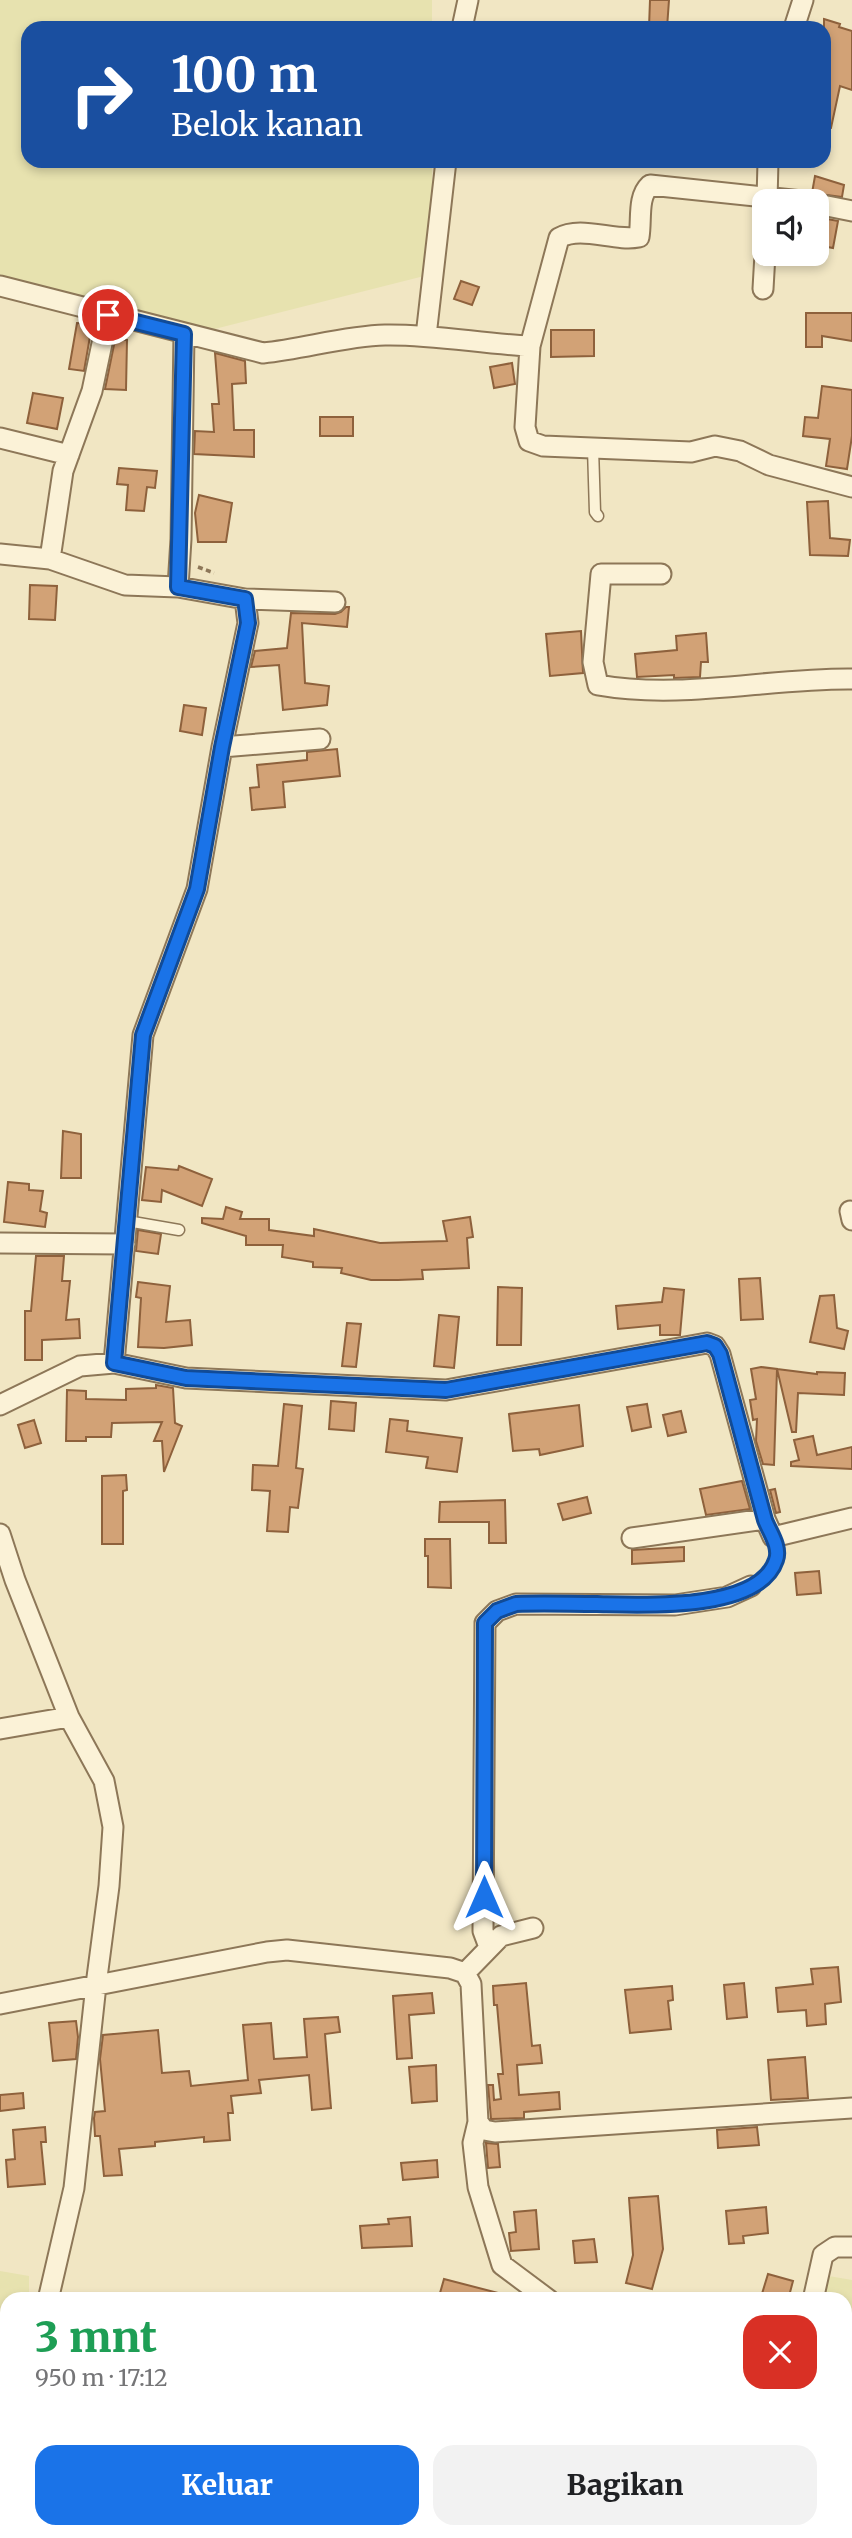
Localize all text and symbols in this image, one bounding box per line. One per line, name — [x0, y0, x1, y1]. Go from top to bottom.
text: 100 m — [171, 44, 318, 105]
icon: right — [56, 49, 147, 140]
text: Belok kanan — [171, 105, 363, 145]
map controls — [752, 189, 829, 266]
button: sound — [752, 189, 829, 266]
pin — [78, 285, 138, 345]
icon: arrive — [89, 296, 127, 334]
position arrow — [447, 1860, 521, 1934]
text: 3 mnt — [35, 2311, 157, 2363]
button: close — [743, 2315, 817, 2389]
text: 950 m · 17:12 — [35, 2363, 168, 2392]
button: Keluar — [35, 2445, 419, 2525]
button: Bagikan — [433, 2445, 817, 2525]

